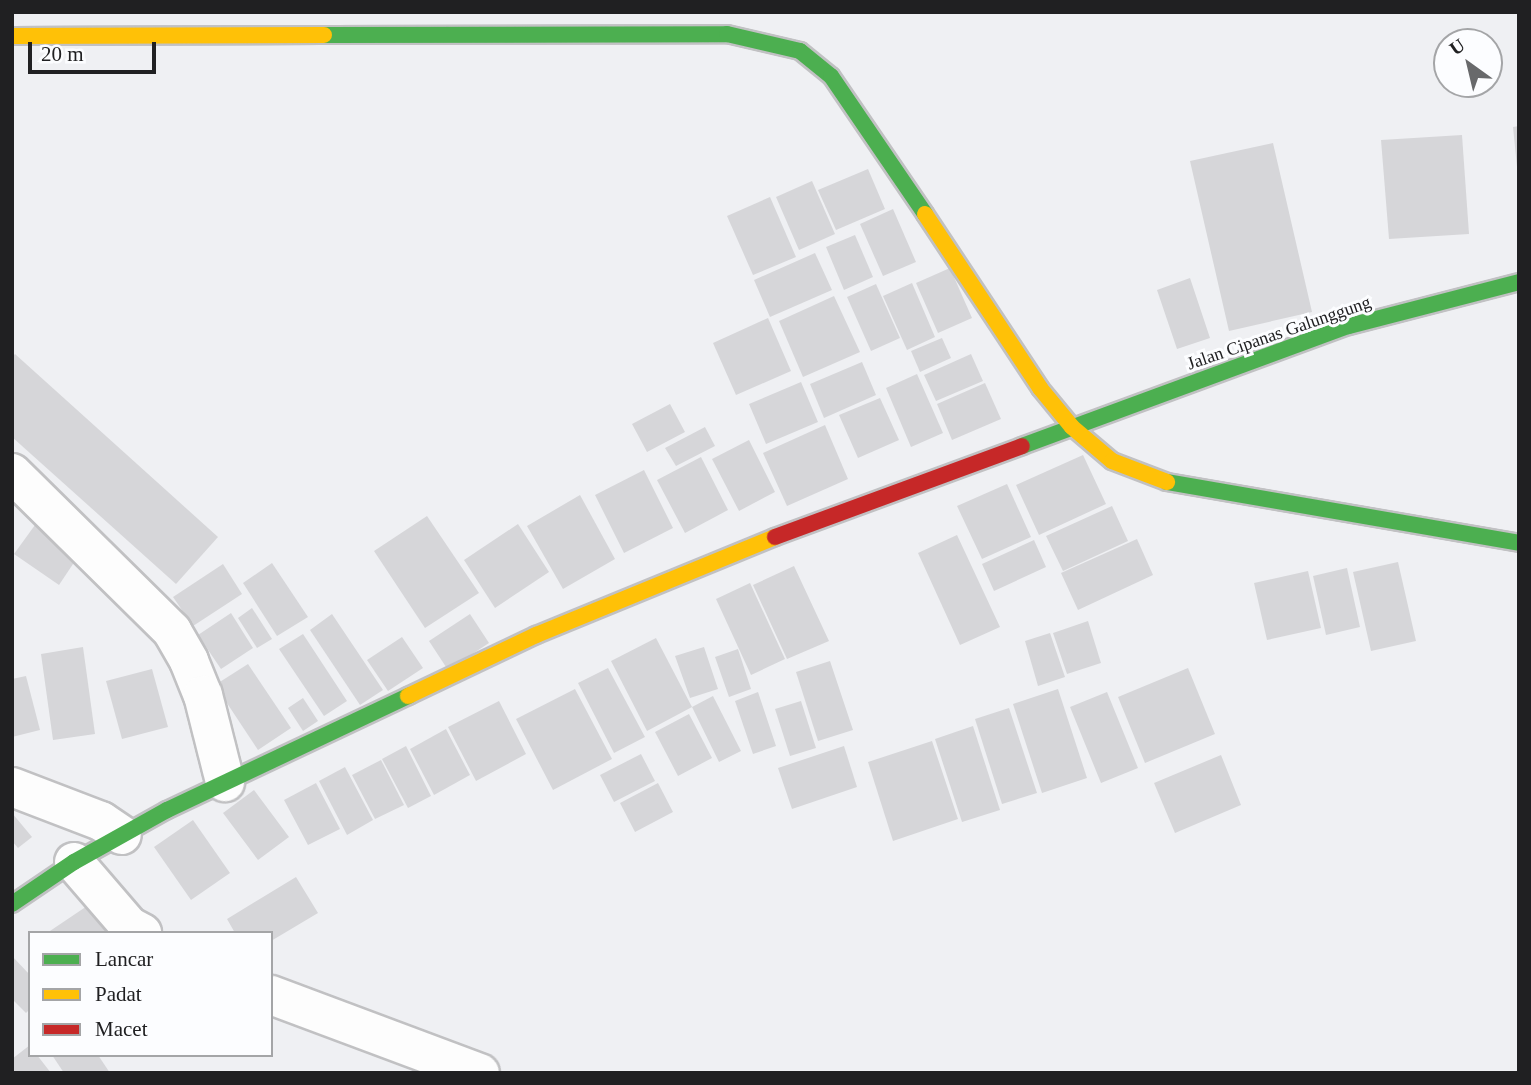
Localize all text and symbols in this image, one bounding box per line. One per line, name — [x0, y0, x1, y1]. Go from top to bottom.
scale bar — [32, 28, 159, 72]
north arrow — [1433, 28, 1503, 98]
text: U — [1446, 34, 1469, 59]
text: 20 m — [41, 42, 84, 66]
street label: Jalan Cipanas Galunggung — [1184, 291, 1374, 375]
legend — [28, 931, 273, 1057]
text: Lancar — [95, 947, 153, 971]
text: Padat — [95, 982, 142, 1006]
text: Macet — [95, 1017, 147, 1041]

